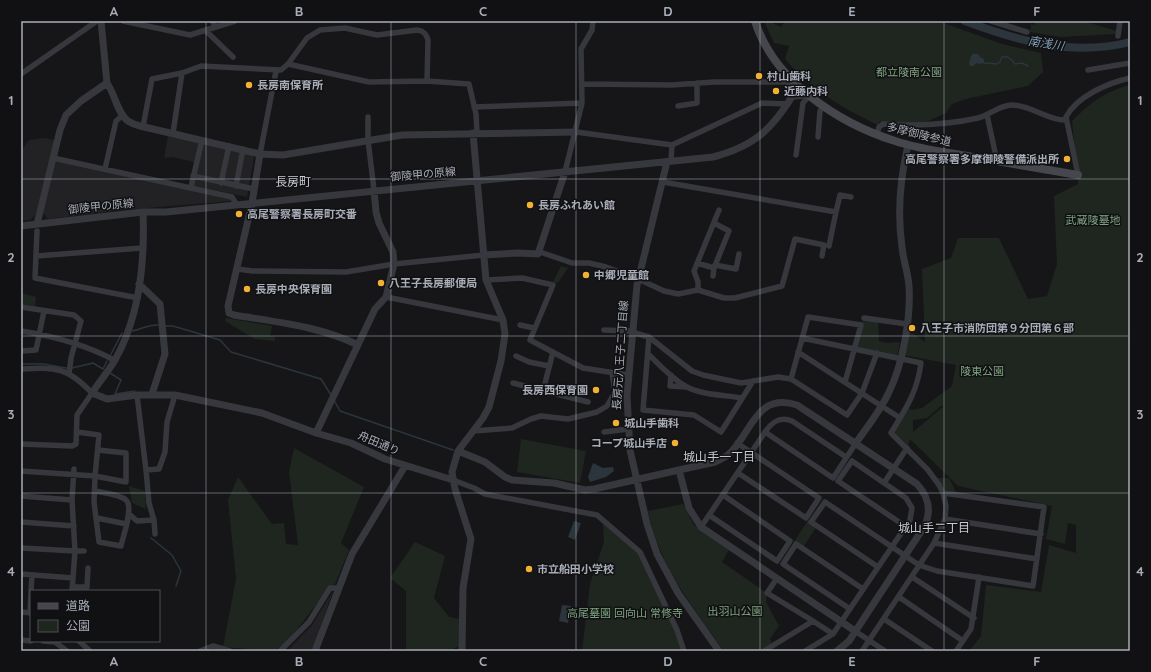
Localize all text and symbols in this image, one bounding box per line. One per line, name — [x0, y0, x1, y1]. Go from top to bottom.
text: A — [110, 3, 119, 19]
text: B — [295, 3, 303, 19]
text: C — [479, 3, 487, 19]
text: D — [663, 3, 673, 19]
text: E — [848, 3, 856, 19]
text: F — [1033, 3, 1041, 19]
water label: 南浅川 — [1027, 33, 1067, 54]
park label: 都立陵南公園 — [876, 65, 942, 79]
place label: 村山歯科 — [767, 69, 811, 83]
marker: 村山歯科 — [754, 71, 764, 81]
place label: 長房南保育所 — [257, 78, 323, 92]
marker: 長房南保育所 — [244, 80, 254, 90]
place label: 近藤内科 — [784, 84, 828, 98]
marker: 近藤内科 — [771, 86, 781, 96]
text: 1 — [8, 92, 14, 108]
text: 1 — [1137, 92, 1143, 108]
street label: 多摩御陵参道 — [885, 119, 953, 149]
place label: 高尾警察署多摩御陵警備派出所 — [905, 152, 1059, 166]
marker: 高尾警察署多摩御陵警備派出所 — [1062, 154, 1072, 164]
street label: 御陵甲の原線 — [389, 164, 456, 184]
district label: 長房町 — [275, 174, 311, 189]
street label: 御陵甲の原線 — [66, 196, 135, 217]
place label: 長房ふれあい館 — [538, 198, 615, 212]
marker: 長房ふれあい館 — [525, 200, 535, 210]
place label: 高尾警察署長房町交番 — [247, 207, 357, 221]
marker: 高尾警察署長房町交番 — [234, 209, 244, 219]
park label: 武蔵陵墓地 — [1066, 213, 1121, 227]
text: 2 — [7, 249, 15, 265]
text: 2 — [1136, 249, 1144, 265]
place label: 中郷児童館 — [594, 268, 649, 282]
marker: 中郷児童館 — [581, 270, 591, 280]
place label: 八王子長房郵便局 — [389, 276, 477, 290]
marker: 八王子長房郵便局 — [376, 278, 386, 288]
place label: 長房中央保育園 — [255, 282, 332, 296]
marker: 長房中央保育園 — [242, 284, 252, 294]
street label: 長房元八王子二丁目線 — [609, 300, 631, 410]
place label: 八王子市消防団第９分団第６部 — [920, 321, 1074, 335]
marker: 八王子市消防団第９分団第６部 — [907, 323, 917, 333]
park label: 陵東公園 — [960, 364, 1004, 378]
place label: 長房西保育園 — [522, 383, 588, 397]
marker: 長房西保育園 — [591, 385, 601, 395]
text: 3 — [8, 406, 15, 422]
text: 3 — [1137, 406, 1144, 422]
place label: 城山手歯科 — [624, 416, 679, 430]
marker: 城山手歯科 — [611, 418, 621, 428]
street label: 舟田通り — [356, 428, 402, 458]
place label: コープ城山手店 — [591, 436, 667, 450]
marker: コープ城山手店 — [670, 438, 680, 448]
district label: 城山手一丁目 — [683, 449, 755, 464]
district label: 城山手二丁目 — [898, 520, 970, 535]
place label: 市立船田小学校 — [537, 562, 614, 576]
text: 4 — [7, 563, 15, 579]
text: 4 — [1136, 563, 1144, 579]
marker: 市立船田小学校 — [524, 564, 534, 574]
legend — [30, 590, 160, 642]
text: 道路 — [66, 598, 90, 613]
park label: 出羽山公園 — [708, 604, 763, 618]
park label: 高尾墓園 回向山 常修寺 — [567, 606, 683, 620]
text: 公園 — [66, 618, 90, 633]
text: A — [110, 653, 119, 669]
text: B — [295, 653, 303, 669]
text: C — [479, 653, 487, 669]
text: D — [663, 653, 673, 669]
text: E — [848, 653, 856, 669]
text: F — [1033, 653, 1041, 669]

